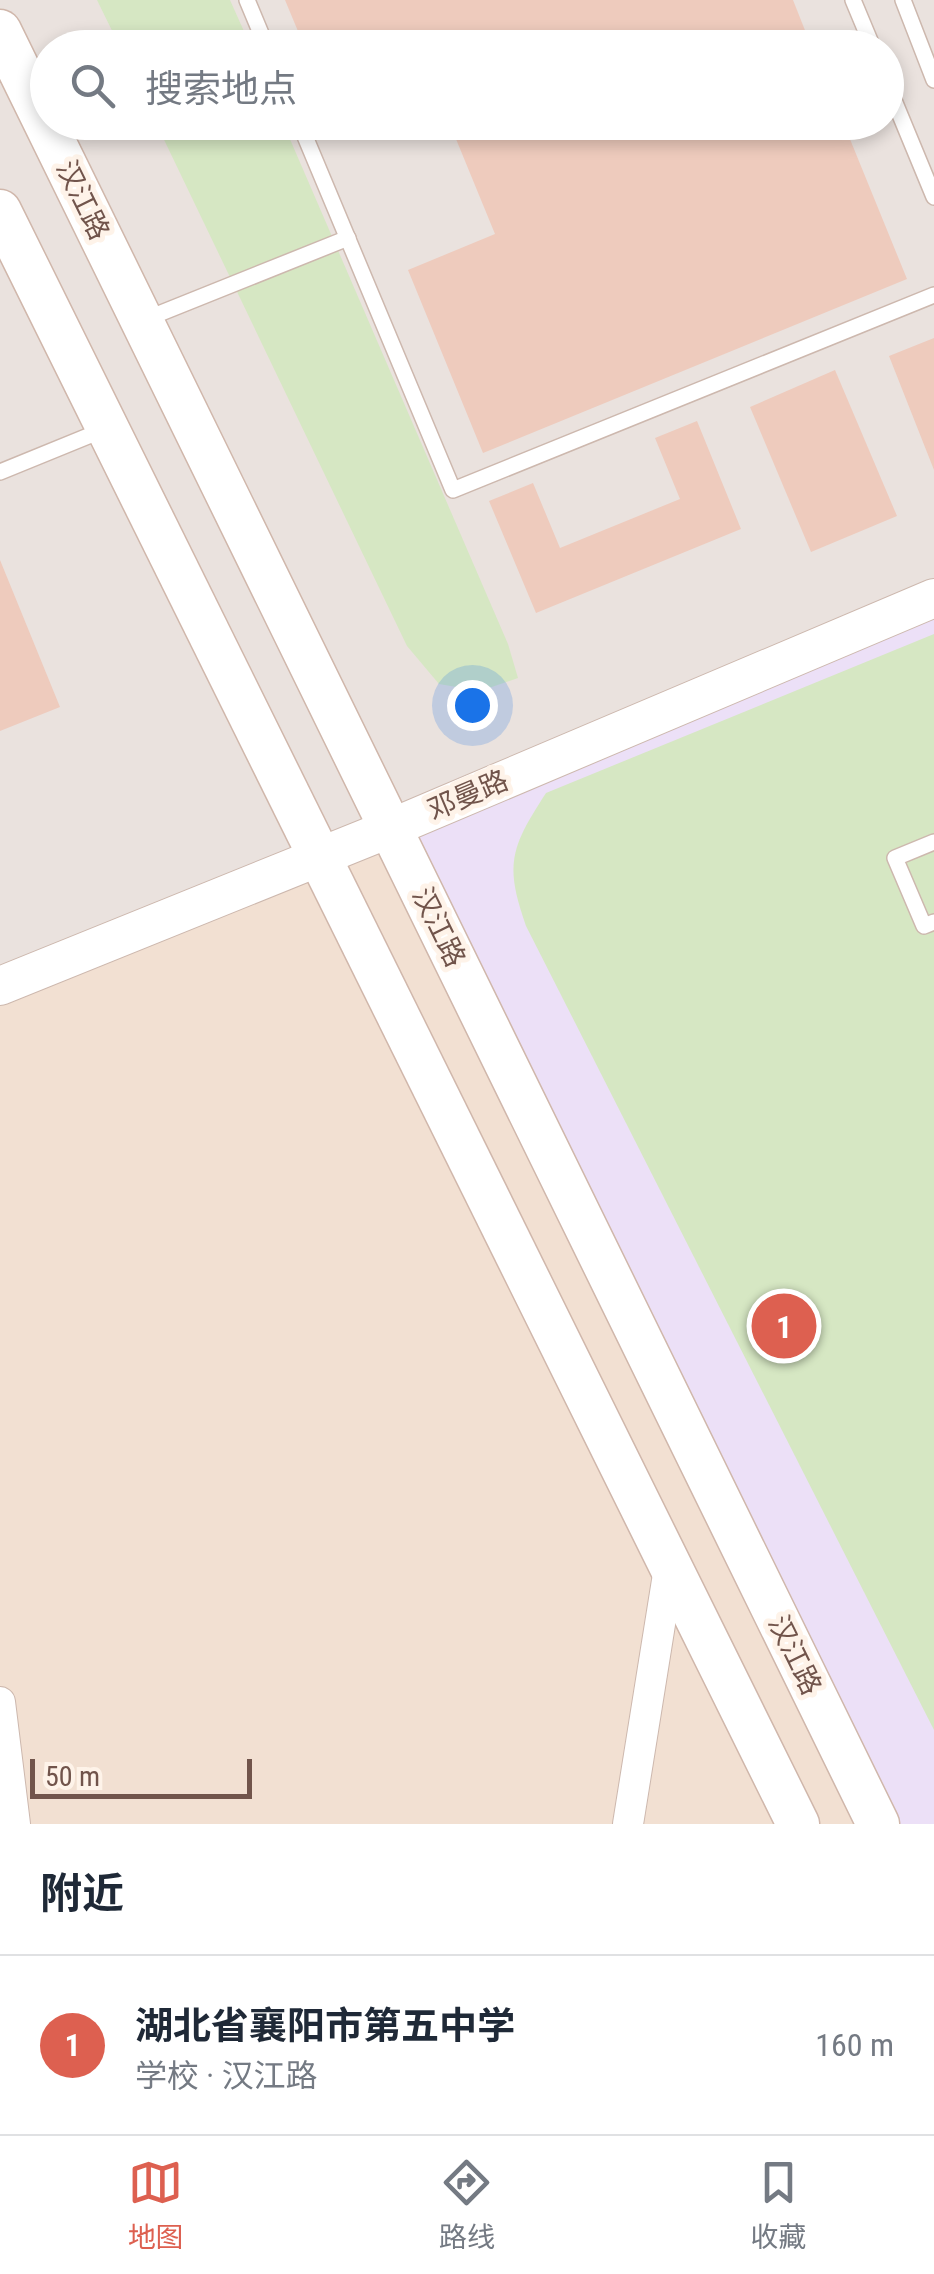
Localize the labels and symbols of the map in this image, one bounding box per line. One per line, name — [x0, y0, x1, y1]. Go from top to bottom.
street label: 汉江路 — [50, 155, 116, 245]
your location — [447, 680, 498, 731]
street label: 邓曼路 — [423, 763, 513, 827]
street label: 汉江路 — [406, 882, 472, 972]
pin: 1 — [752, 1288, 816, 1364]
street label: 汉江路 — [762, 1610, 828, 1700]
scale bar — [30, 1754, 252, 1798]

